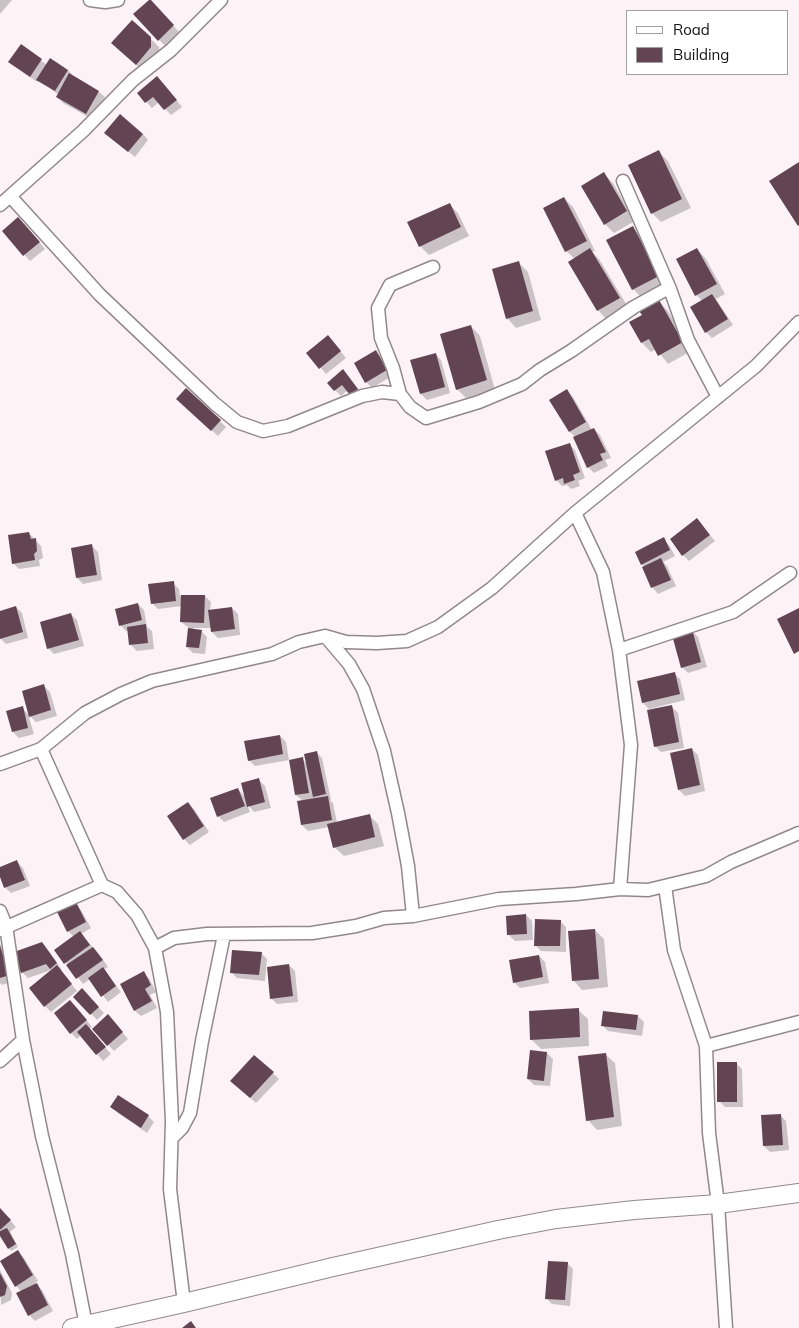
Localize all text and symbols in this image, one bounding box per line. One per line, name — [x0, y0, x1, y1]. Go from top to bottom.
legend — [626, 10, 789, 75]
text: Road — [673, 20, 710, 39]
text: Building — [673, 45, 729, 64]

